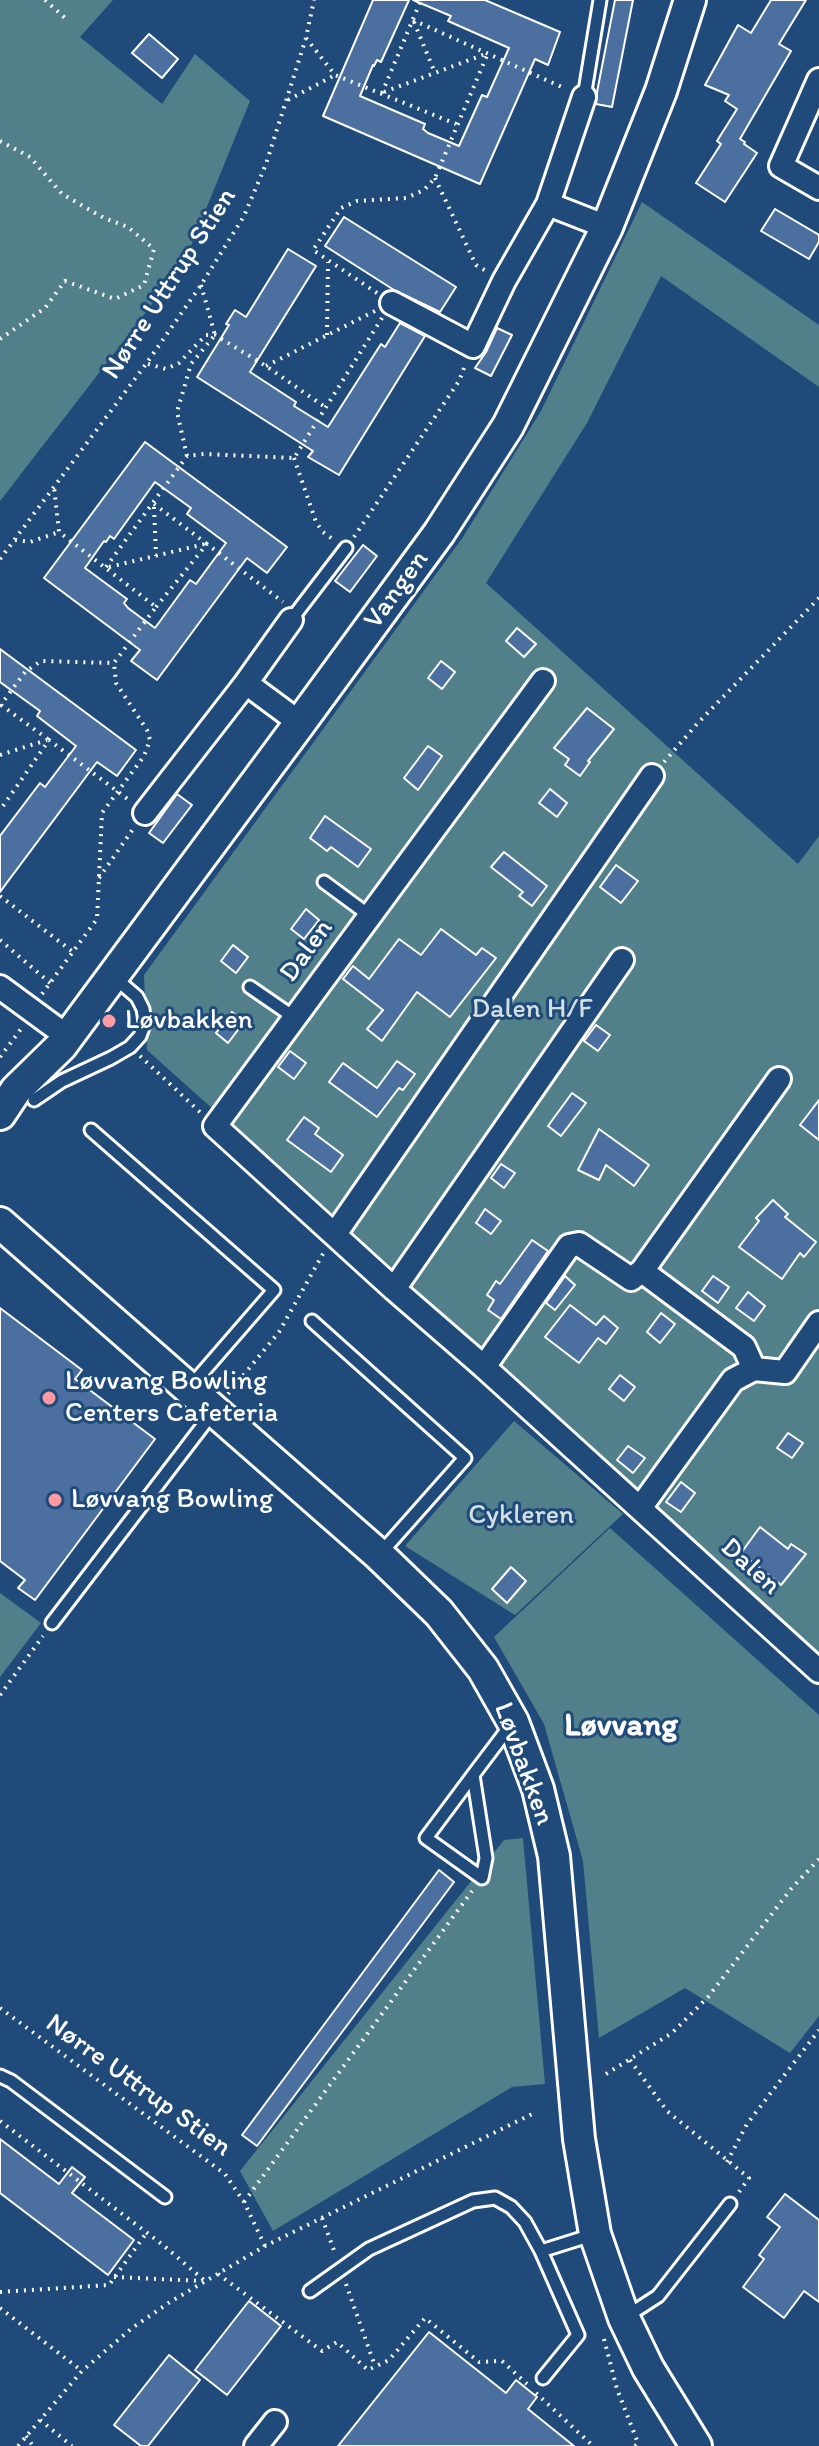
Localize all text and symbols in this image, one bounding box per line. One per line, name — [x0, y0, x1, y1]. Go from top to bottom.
street label: Nørre Uttrup Stien — [96, 182, 244, 386]
street label: Vangen — [357, 544, 437, 636]
street label: Dalen — [273, 913, 341, 989]
park label: Dalen H/F — [471, 993, 593, 1027]
place label: Løvbakken — [125, 1004, 253, 1038]
marker: Løvbakken — [100, 1012, 118, 1030]
place label: Løvvang Bowling Centers Cafeteria — [65, 1365, 278, 1431]
marker: Løvvang Bowling Centers Cafeteria — [40, 1389, 58, 1407]
place label: Løvvang Bowling — [71, 1483, 273, 1517]
marker: Løvvang Bowling — [46, 1491, 64, 1509]
park label: Cykleren — [468, 1499, 574, 1533]
street label: Dalen — [713, 1531, 787, 1603]
street label: Løvbakken — [485, 1698, 561, 1830]
district label: Løvvang — [564, 1708, 678, 1746]
street label: Nørre Uttrup Stien — [39, 2007, 237, 2165]

